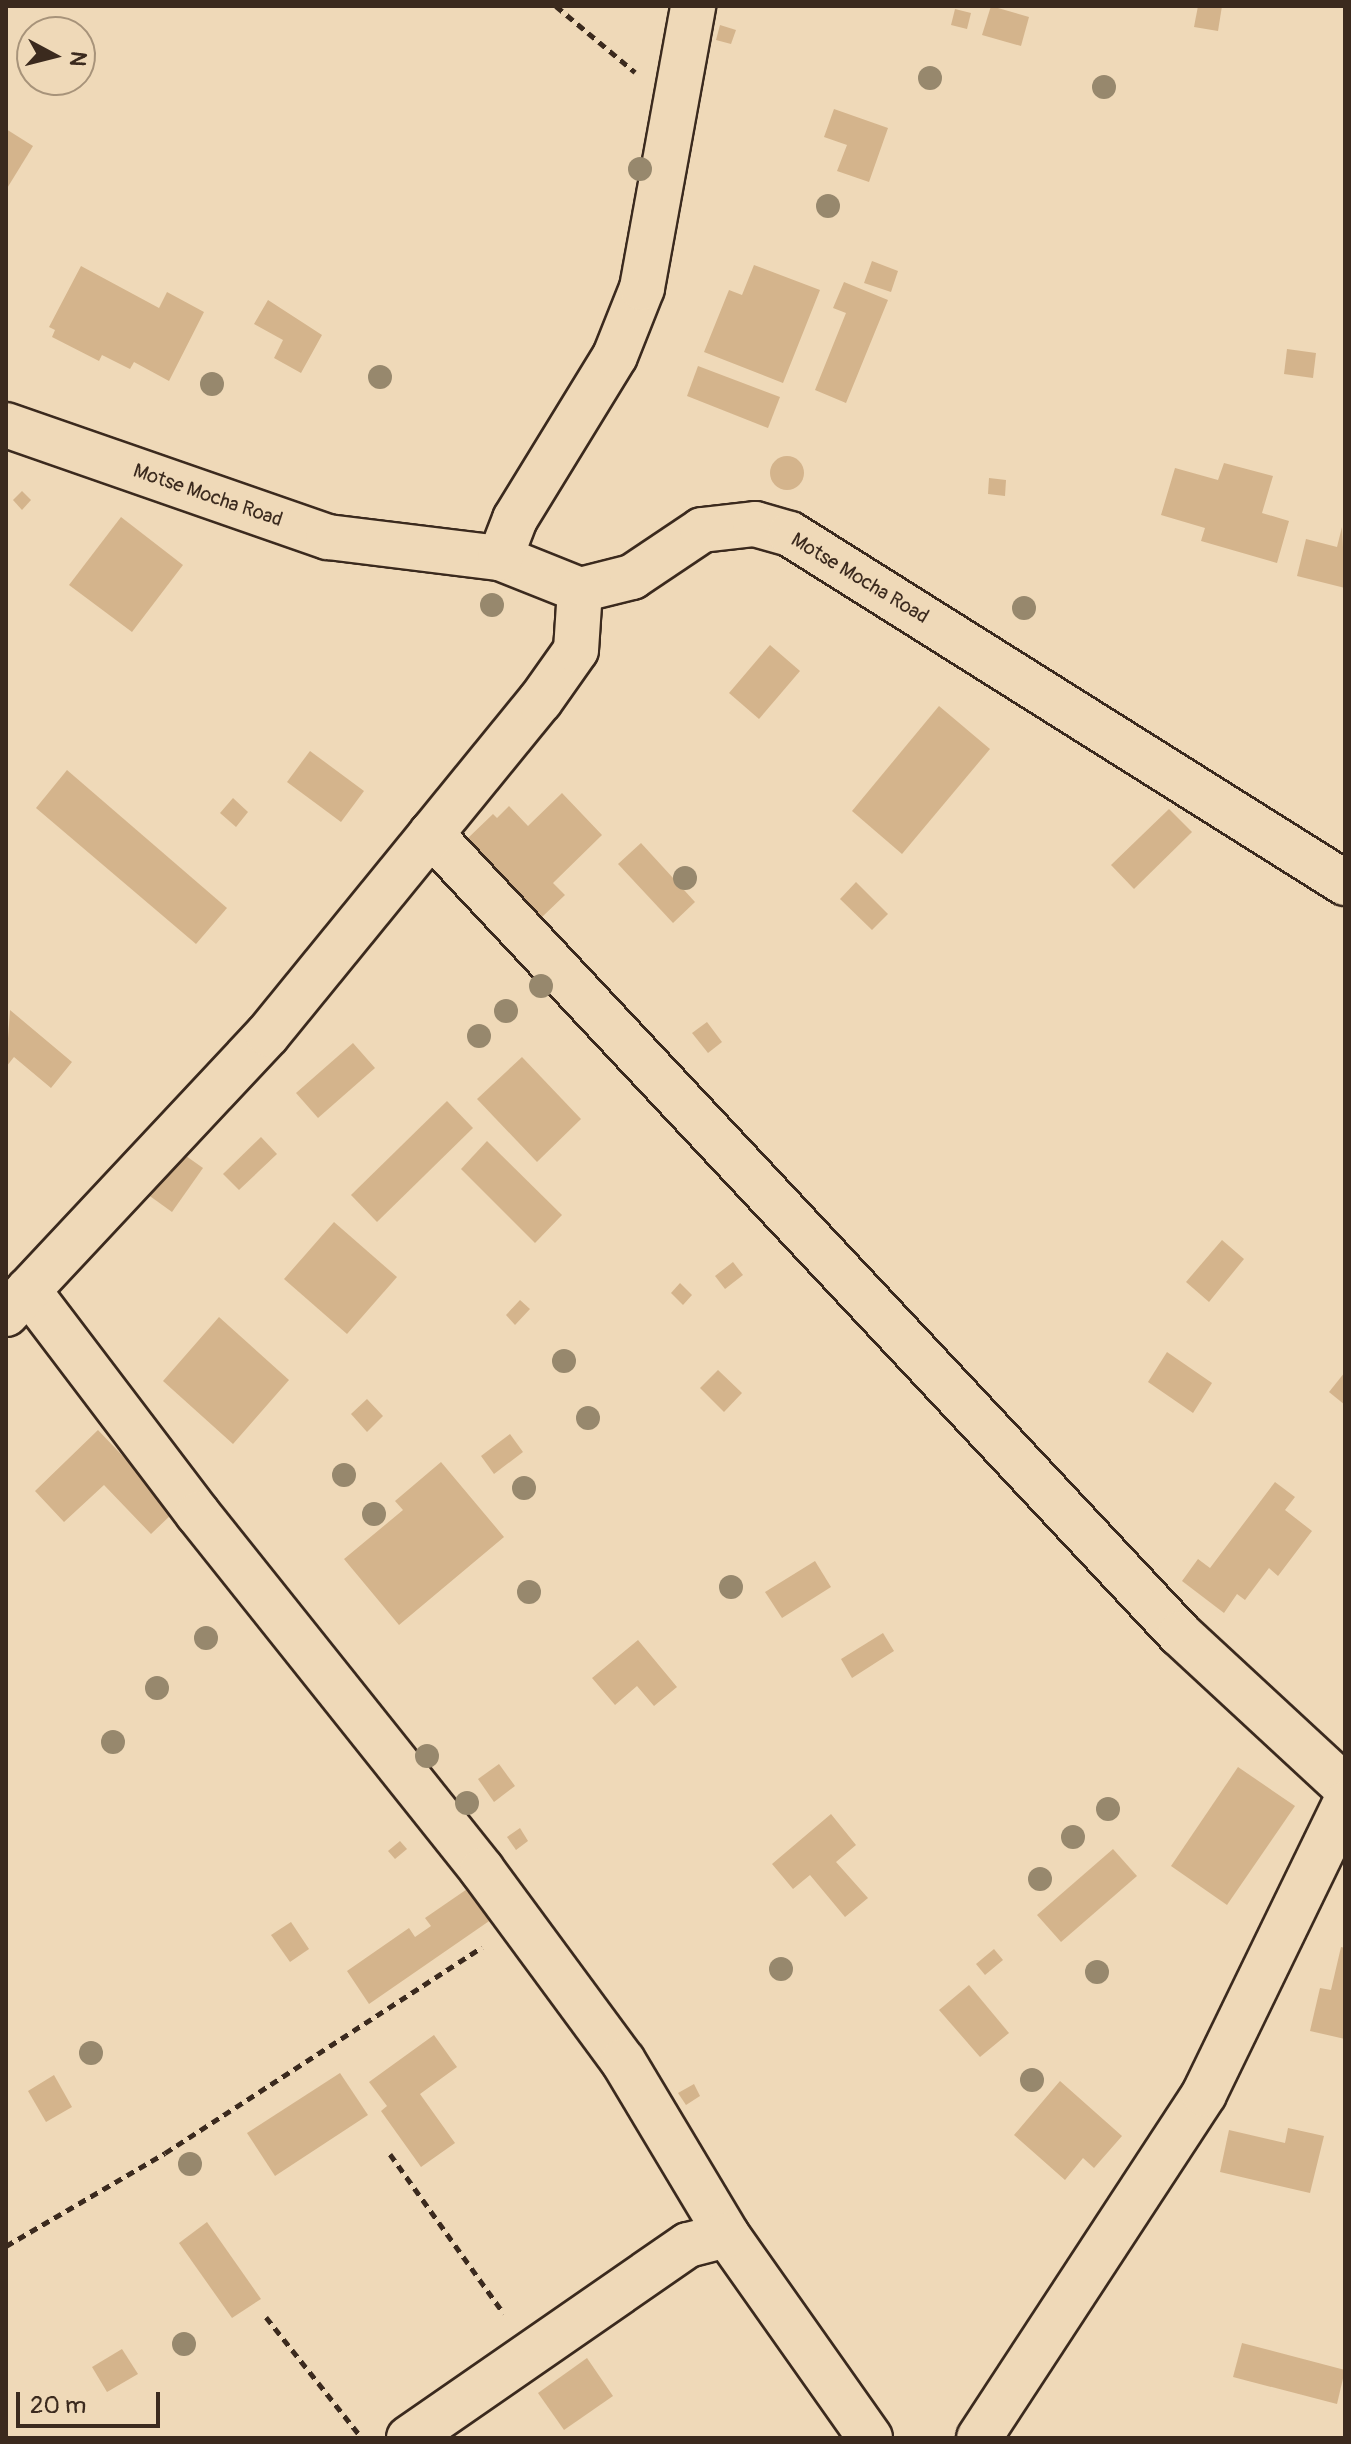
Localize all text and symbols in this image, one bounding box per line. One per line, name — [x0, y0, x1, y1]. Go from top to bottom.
north arrow — [16, 16, 96, 96]
text: N — [63, 50, 93, 68]
street label: Motse Mocha Road — [130, 458, 286, 532]
street label: Motse Mocha Road — [787, 528, 933, 628]
scale bar — [20, 2376, 164, 2426]
text: 20 m — [30, 2391, 86, 2420]

